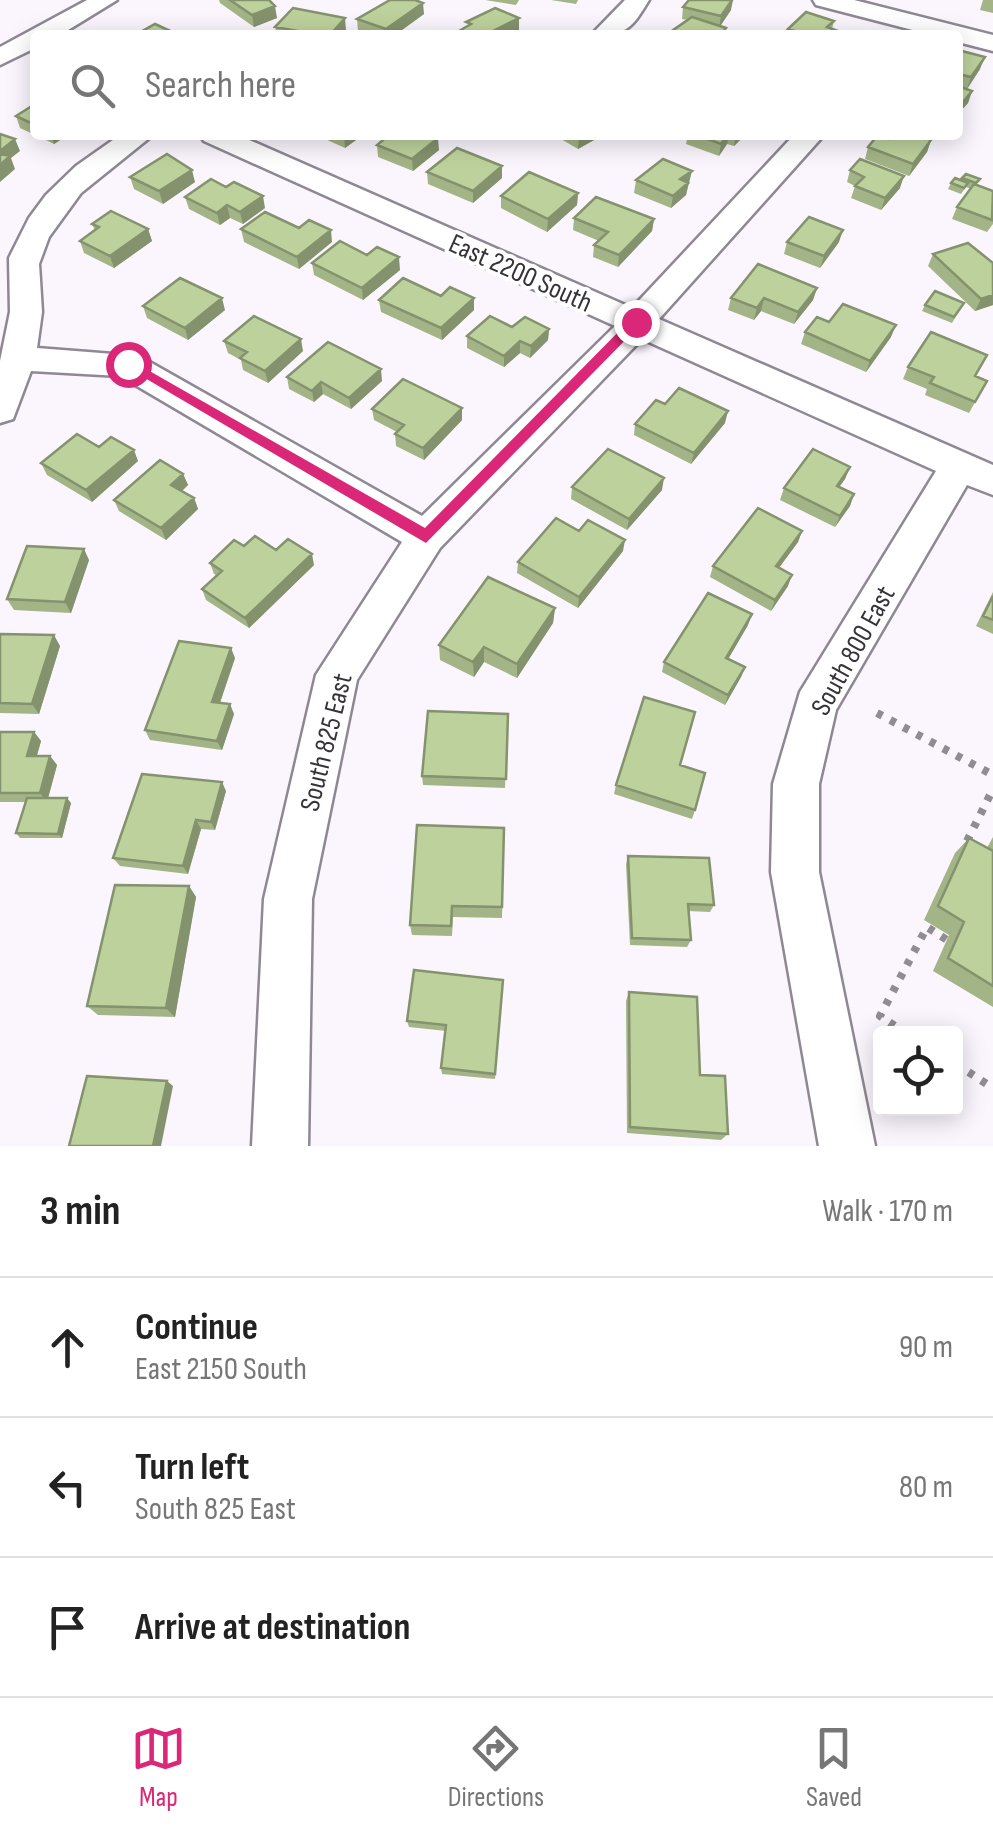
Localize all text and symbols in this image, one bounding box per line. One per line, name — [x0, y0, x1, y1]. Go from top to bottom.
search box — [30, 30, 963, 140]
icon: search — [65, 58, 120, 113]
text: Search here — [145, 63, 296, 108]
street label: East 2200 South — [444, 227, 597, 320]
route end — [614, 300, 660, 346]
route start — [106, 342, 152, 388]
street label: South 800 East — [804, 580, 902, 721]
street label: South 825 East — [293, 670, 359, 815]
map controls — [873, 1026, 963, 1116]
button: locate — [873, 1026, 963, 1116]
text: 3 min — [40, 1186, 120, 1237]
text: Walk · 170 m — [822, 1192, 953, 1231]
text: Continue — [135, 1305, 258, 1350]
icon: ahead — [40, 1320, 95, 1375]
text: 90 m — [899, 1328, 953, 1367]
text: East 2150 South — [135, 1350, 307, 1389]
text: Turn left — [135, 1445, 249, 1490]
icon: left — [40, 1460, 95, 1515]
text: 80 m — [899, 1468, 953, 1507]
text: South 825 East — [135, 1490, 296, 1529]
icon: arrive — [40, 1600, 95, 1655]
text: Arrive at destination — [135, 1605, 410, 1650]
tab: Map — [131, 1721, 186, 1814]
tab: Directions — [448, 1721, 544, 1814]
tab: Saved — [806, 1721, 862, 1814]

